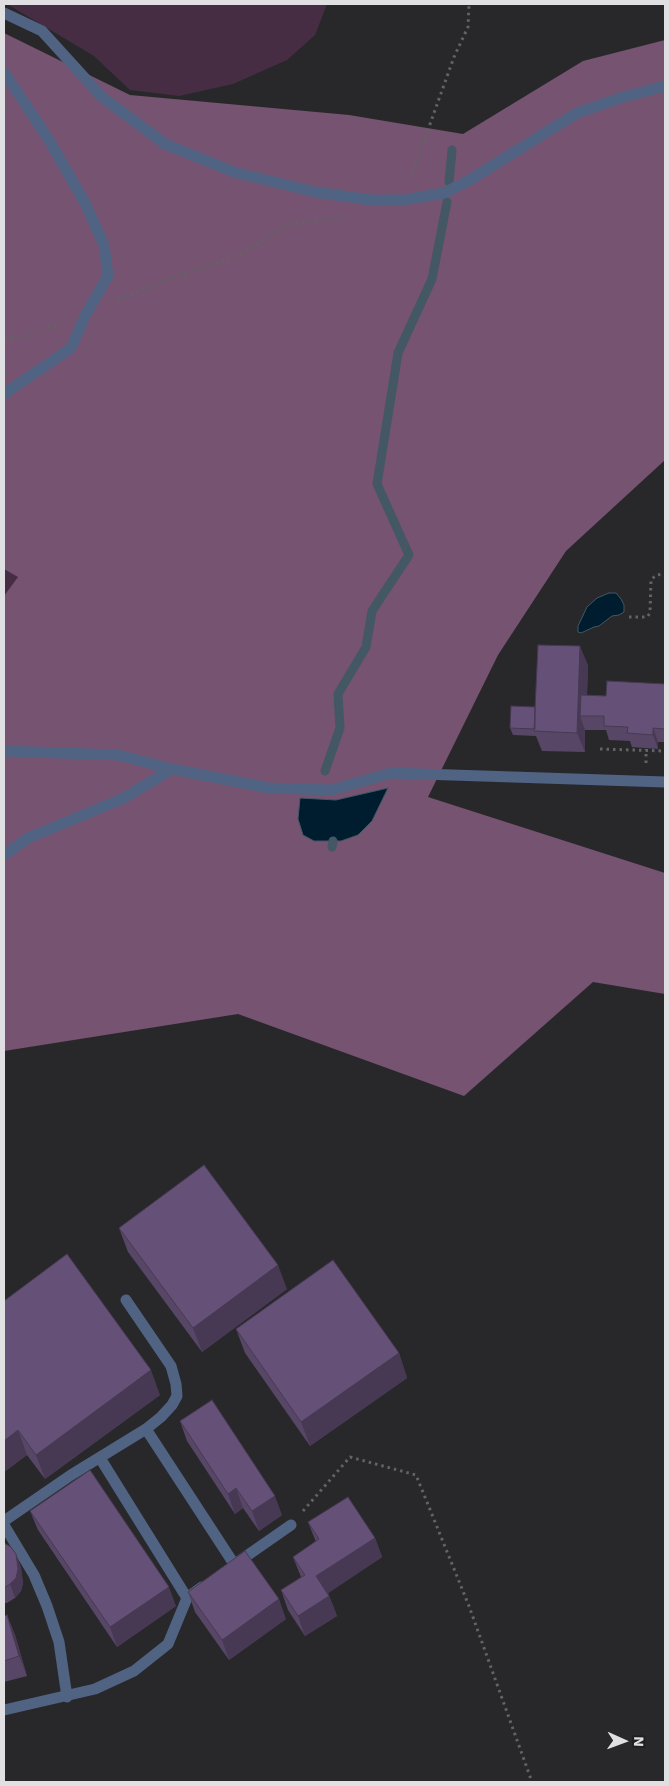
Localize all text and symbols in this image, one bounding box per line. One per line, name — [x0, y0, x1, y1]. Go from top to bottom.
north arrow — [599, 1716, 649, 1766]
text: N — [631, 1736, 647, 1747]

